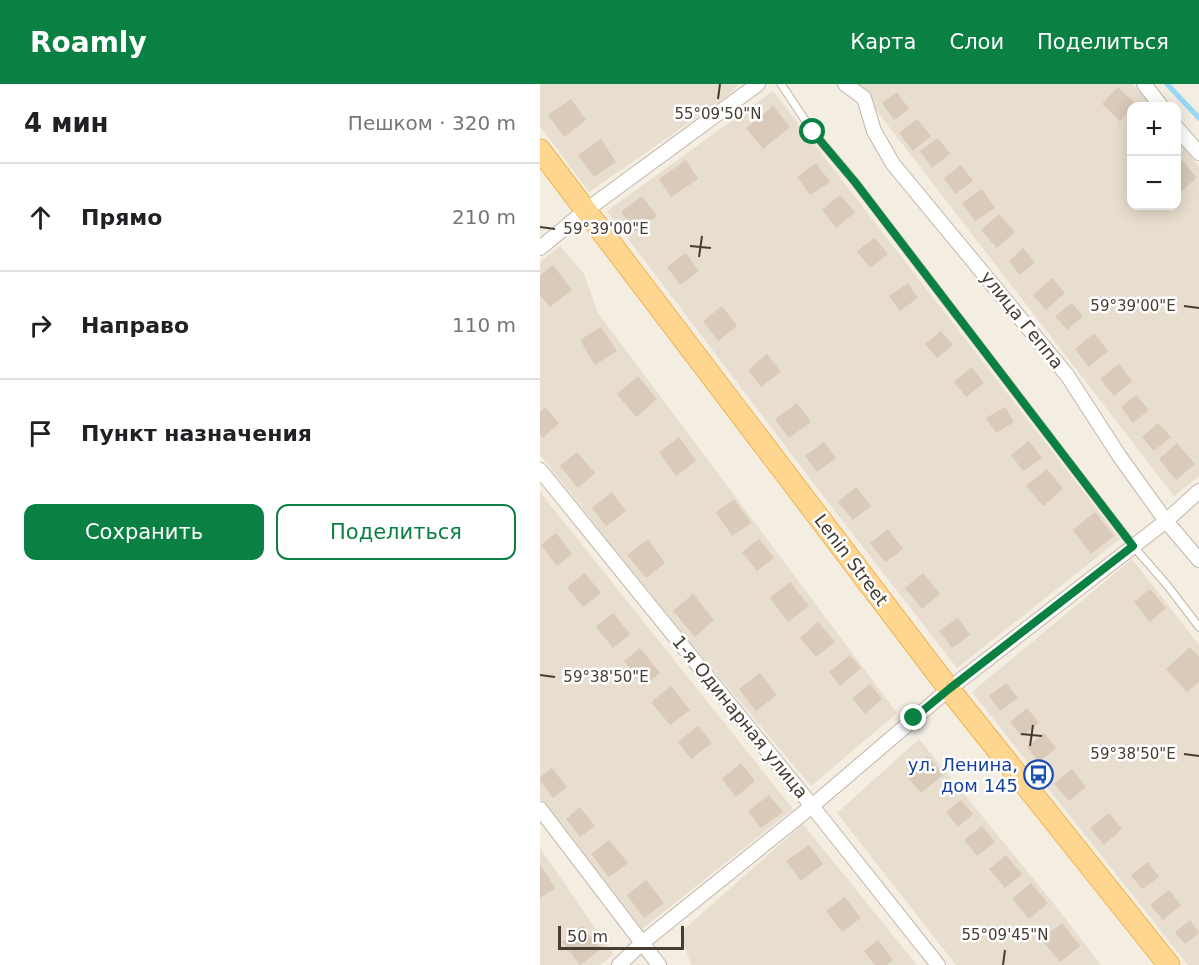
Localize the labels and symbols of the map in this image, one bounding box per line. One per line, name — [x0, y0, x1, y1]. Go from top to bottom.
text: 55°09'50"N — [674, 105, 762, 123]
route start — [799, 118, 825, 144]
text: 59°39'00"E — [563, 220, 649, 238]
street label: улица Геппа — [977, 267, 1068, 373]
text: 59°39'00"E — [1090, 297, 1176, 315]
street label: Lenin Street — [810, 510, 893, 610]
street label: 1-я Одинарная улица — [668, 631, 813, 802]
text: 59°38'50"E — [563, 668, 649, 686]
route end — [900, 704, 926, 730]
text: 59°38'50"E — [1090, 745, 1176, 763]
place label: ул. Ленина, дом 145 — [908, 754, 1018, 796]
bus stop icon: ул. Ленина, дом 145 — [1023, 759, 1055, 791]
scale bar — [558, 923, 684, 950]
text: 55°09'45"N — [961, 926, 1049, 944]

